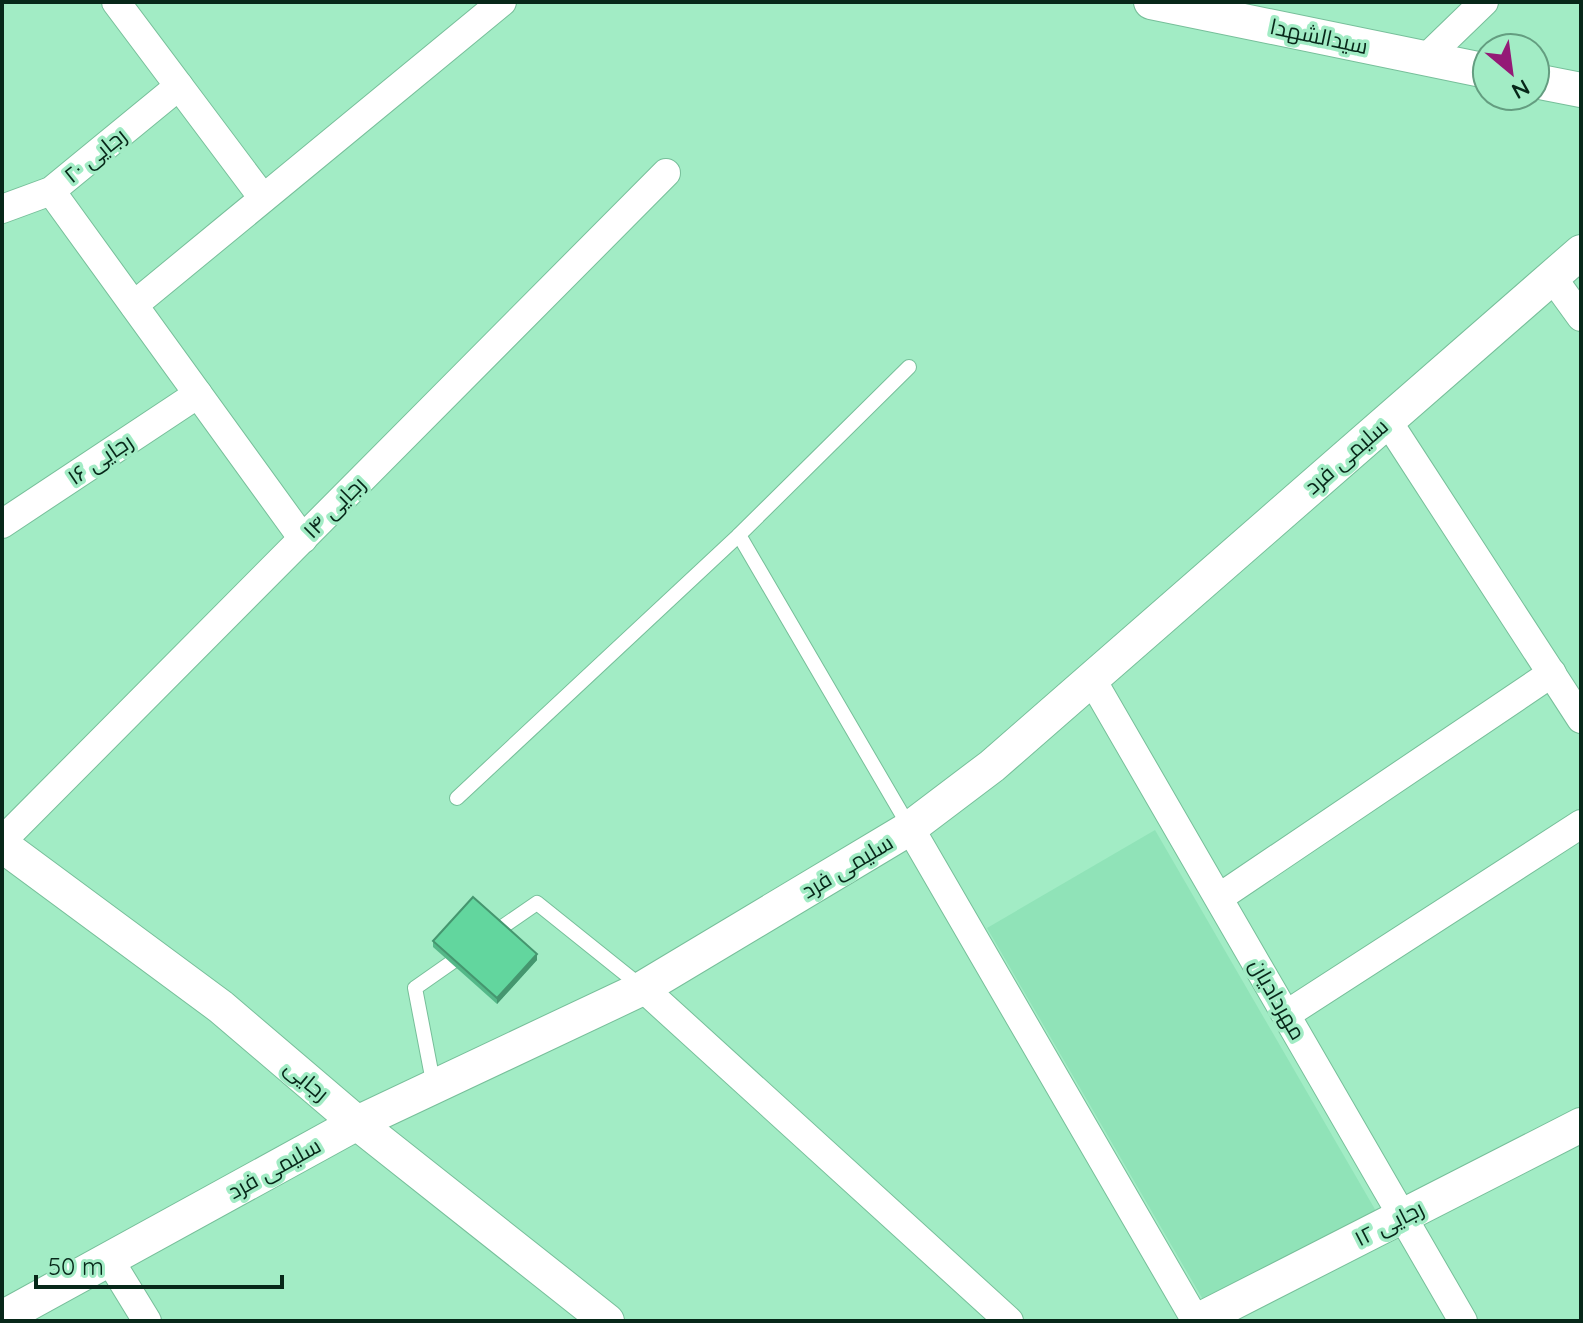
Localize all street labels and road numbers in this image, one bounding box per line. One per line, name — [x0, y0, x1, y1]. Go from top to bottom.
street label: سیدالشهدا — [1267, 12, 1371, 60]
street label: رجایی ۲۰ — [58, 121, 132, 189]
street label: سلیمی فرد — [1298, 412, 1394, 500]
street label: رجایی ۱۶ — [62, 427, 138, 491]
street label: رجایی ۱۴ — [297, 470, 371, 544]
street label: سلیمی فرد — [796, 828, 898, 904]
street label: مهردادیان — [1244, 953, 1312, 1045]
street label: رجایی — [279, 1053, 335, 1107]
street label: سلیمی فرد — [222, 1131, 326, 1205]
street label: رجایی ۱۲ — [1350, 1194, 1428, 1252]

